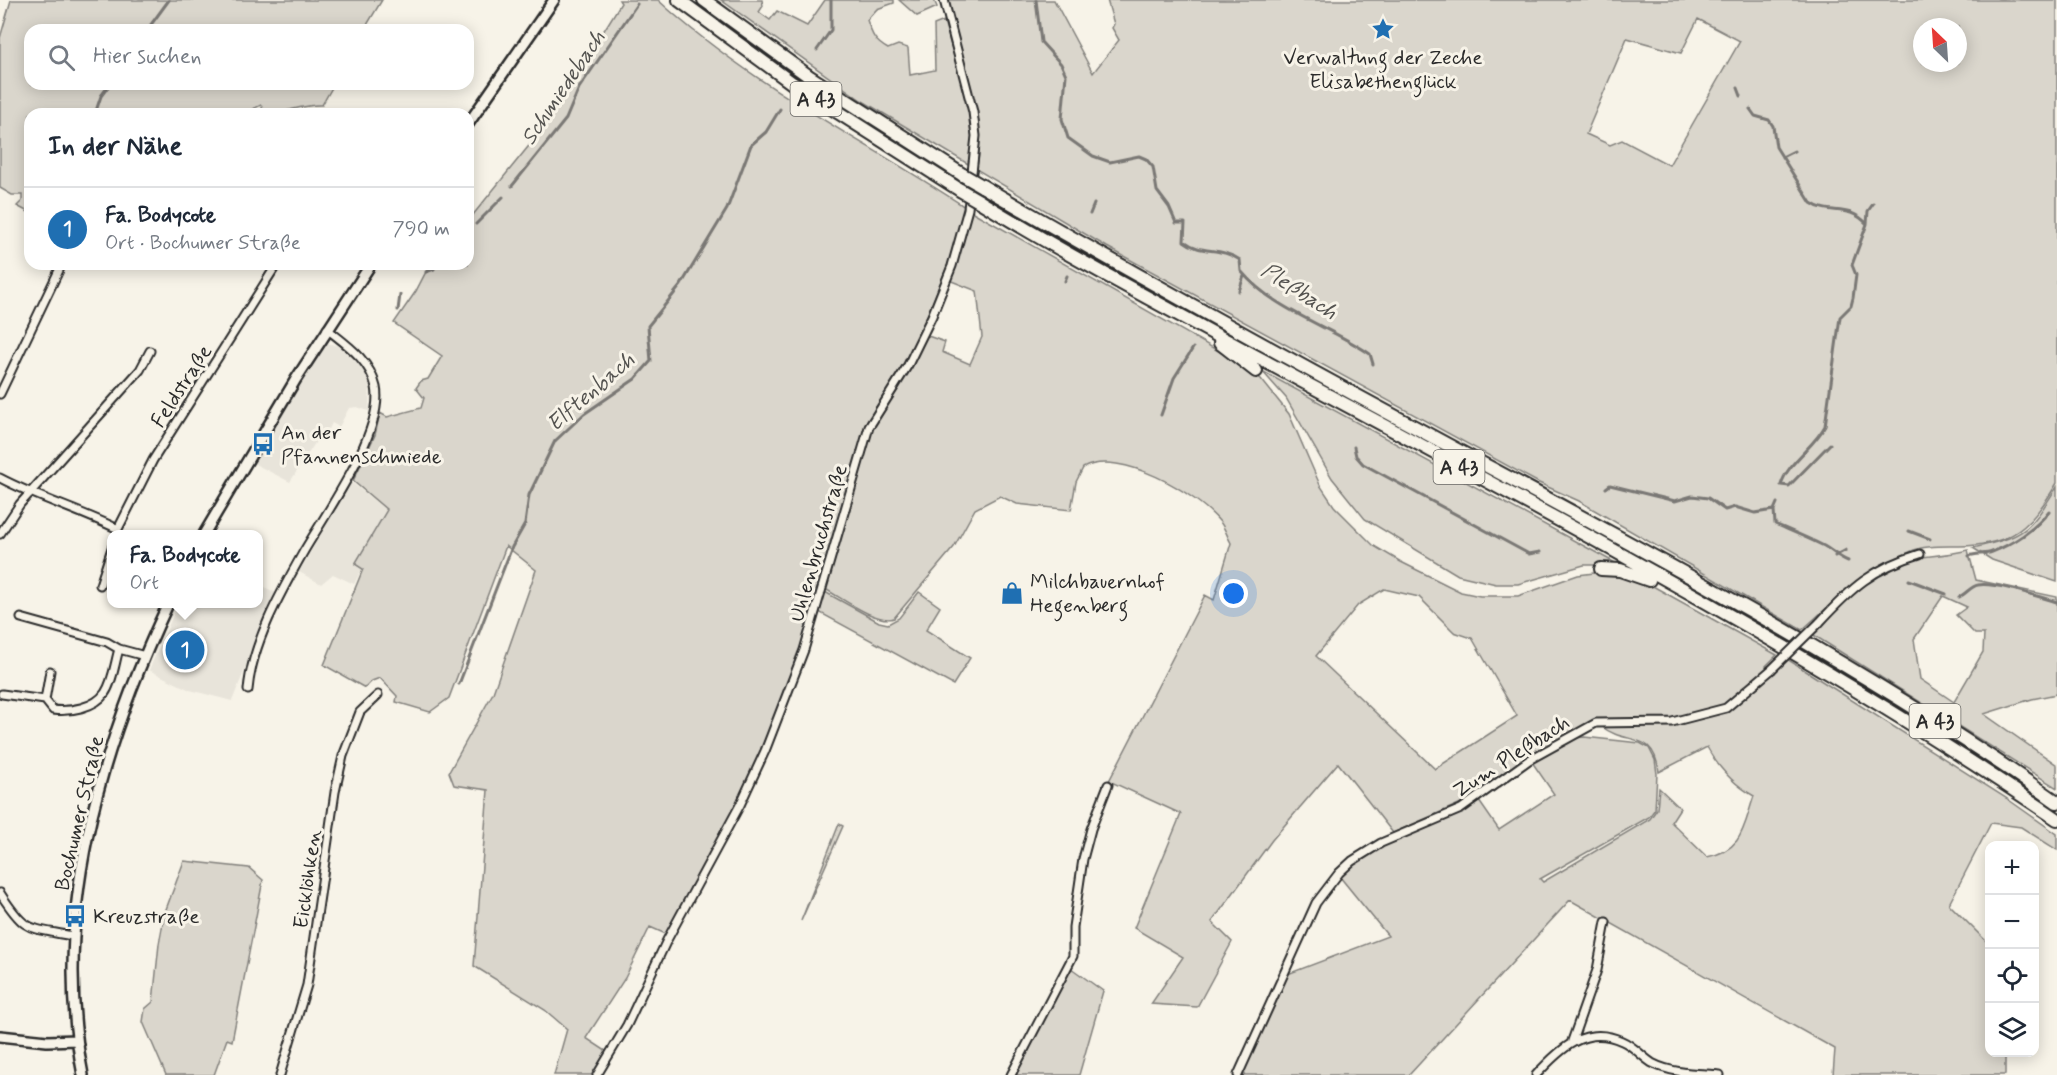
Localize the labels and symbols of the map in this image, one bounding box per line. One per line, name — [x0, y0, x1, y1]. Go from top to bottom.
place icon: Verwaltung der Zeche Elisabethenglück — [1370, 16, 1396, 42]
north arrow — [1913, 18, 1967, 72]
water label: Schmiedebach — [515, 25, 612, 151]
place label: Verwaltung der Zeche Elisabethenglück — [1283, 44, 1483, 98]
road number: A 43 — [790, 82, 842, 116]
water label: Pleßbach — [1256, 257, 1343, 327]
street label: Feldstraße — [145, 340, 219, 433]
water label: Elftenbach — [542, 347, 641, 438]
place label: An der Pfannenschmiede — [281, 419, 442, 471]
bus stop icon: An der Pfannenschmiede — [250, 431, 276, 457]
road number: A 43 — [1434, 450, 1484, 484]
street label: Uhlenbruchstraße — [783, 461, 855, 625]
place label: Milchbauernhof Hegenberg — [1030, 568, 1165, 622]
your location — [1219, 579, 1248, 608]
shop icon: Milchbauernhof Hegenberg — [999, 580, 1025, 606]
pin: 1 — [166, 628, 204, 672]
road number: A 43 — [1910, 704, 1960, 738]
street label: Zum Pleßbach — [1448, 709, 1575, 805]
street label: Bochumer Straße — [49, 733, 111, 894]
street label: Eicklöhken — [287, 827, 329, 931]
bus stop icon: Kreuzstraße — [62, 903, 88, 929]
place label: Kreuzstraße — [93, 903, 200, 931]

